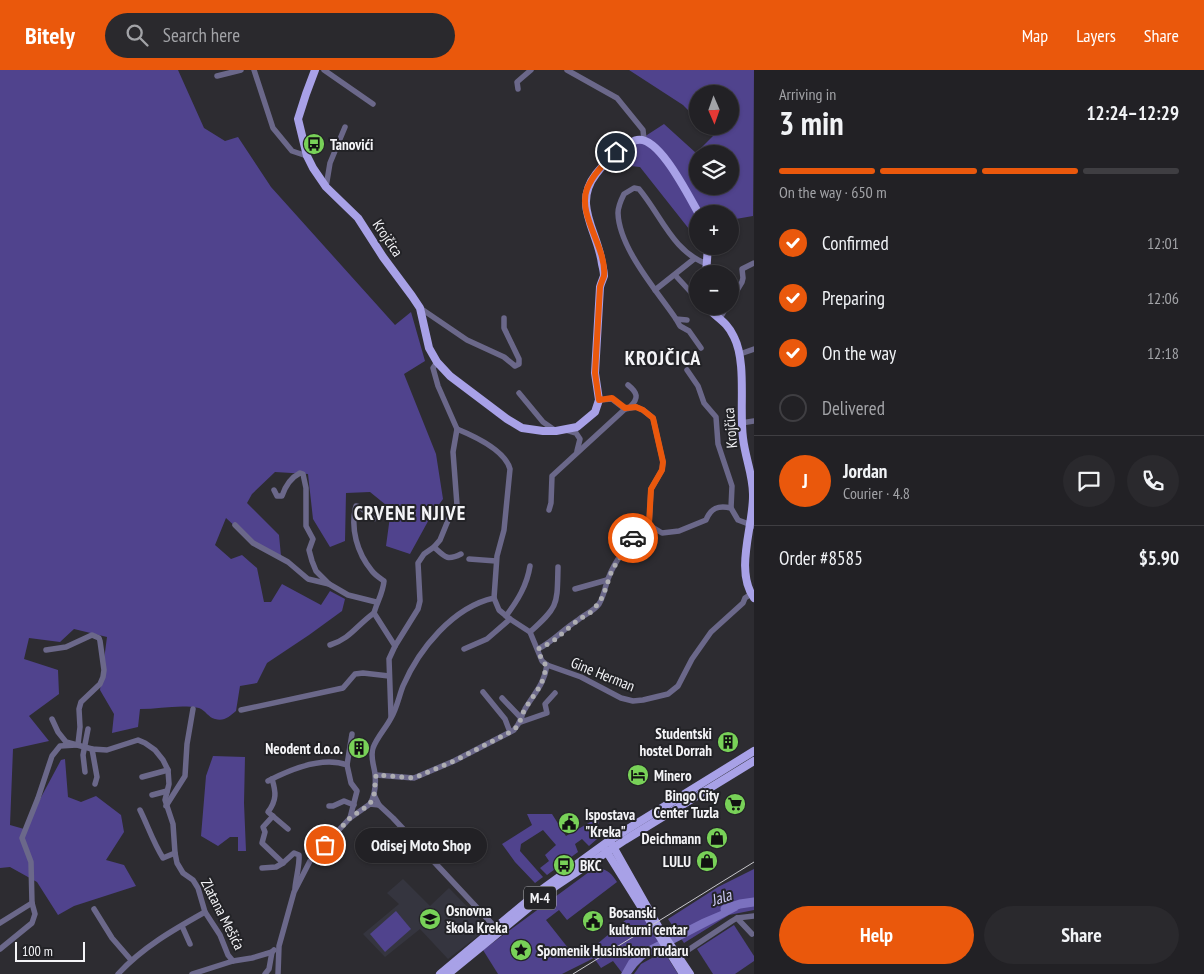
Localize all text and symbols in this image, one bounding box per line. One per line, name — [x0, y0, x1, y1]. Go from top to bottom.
search box — [105, 13, 455, 58]
text: Bitely — [25, 20, 75, 51]
icon: search — [123, 21, 151, 49]
text: Search here — [163, 23, 240, 47]
text: Map — [1022, 24, 1048, 47]
text: Layers — [1076, 24, 1116, 47]
text: Share — [1144, 24, 1179, 47]
text: Arriving in — [779, 84, 836, 104]
north arrow — [689, 85, 739, 135]
map controls — [689, 85, 739, 315]
text: 12:24–12:29 — [1086, 101, 1179, 125]
text: 3 min — [779, 102, 844, 144]
pin — [595, 131, 637, 173]
bus stop icon: Tanovići — [302, 132, 326, 156]
place label: Tanovići — [330, 135, 373, 154]
icon: home — [602, 138, 630, 166]
button: layers — [689, 145, 739, 195]
text: On the way · 650 m — [779, 182, 887, 202]
button: + — [689, 205, 739, 255]
street label: Krojčica — [369, 216, 407, 260]
icon: check — [779, 229, 807, 257]
text: Confirmed — [822, 231, 889, 255]
text: 12:01 — [1147, 233, 1179, 253]
button: − — [689, 265, 739, 315]
icon: check — [779, 284, 807, 312]
text: Preparing — [822, 286, 885, 310]
text: 12:06 — [1147, 288, 1179, 308]
icon: check — [779, 339, 807, 367]
text: On the way — [822, 341, 896, 365]
text: 12:18 — [1147, 343, 1179, 363]
district label: KROJČICA — [625, 345, 701, 371]
text: Delivered — [822, 396, 885, 420]
street label: Krojčica — [719, 407, 741, 449]
button: chat — [1063, 455, 1115, 507]
button: phone — [1127, 455, 1179, 507]
text: Jordan — [843, 459, 887, 483]
text: J — [802, 469, 808, 493]
text: Courier · 4.8 — [843, 483, 910, 503]
district label: CRVENE NJIVE — [354, 500, 466, 526]
courier — [608, 513, 658, 563]
icon: car — [619, 524, 647, 552]
text: Order #8585 — [779, 546, 863, 570]
text: $5.90 — [1139, 546, 1179, 570]
street label: Gine Herman — [568, 653, 638, 695]
place label: Studentski hostel Dorrah — [639, 724, 712, 760]
building icon: Studentski hostel Dorrah — [716, 730, 740, 754]
building icon: Neodent d.o.o. — [347, 736, 371, 760]
place label: Neodent d.o.o. — [265, 739, 343, 758]
hotel icon: Minero — [626, 763, 650, 787]
place label: Minero — [654, 766, 692, 785]
place label: Bingo City Center Tuzla — [654, 786, 720, 822]
supermarket icon: Bingo City Center Tuzla — [723, 792, 747, 816]
place label: Ispostava "Kreka" — [585, 805, 635, 841]
public building icon: Ispostava "Kreka" — [557, 811, 581, 835]
pin — [304, 824, 346, 866]
shop icon: Deichmann — [705, 826, 729, 850]
callout: Odisej Moto Shop — [355, 828, 488, 862]
place label: Deichmann — [642, 829, 701, 848]
icon: bag — [311, 831, 339, 859]
text: Odisej Moto Shop — [371, 835, 471, 855]
shop icon: LULU — [695, 849, 719, 873]
place label: LULU — [663, 852, 691, 871]
bus stop icon: BKC — [552, 853, 576, 877]
place label: BKC — [580, 856, 602, 875]
street label: Zlatana Mešića — [197, 875, 249, 953]
water label: Jala — [707, 884, 735, 910]
road number: M-4 — [524, 886, 556, 910]
place label: Osnovna škola Kreka — [446, 901, 508, 937]
place label: Bosanski kulturni centar — [609, 903, 688, 939]
button: Help — [779, 906, 974, 964]
button: Share — [984, 906, 1179, 964]
school or university icon: Osnovna škola Kreka — [418, 907, 442, 931]
public building icon: Bosanski kulturni centar — [581, 909, 605, 933]
place icon: Spomenik Husinskom rudaru — [509, 938, 533, 962]
scale bar — [15, 939, 85, 962]
place label: Spomenik Husinskom rudaru — [537, 941, 689, 960]
text: 100 m — [22, 942, 53, 960]

